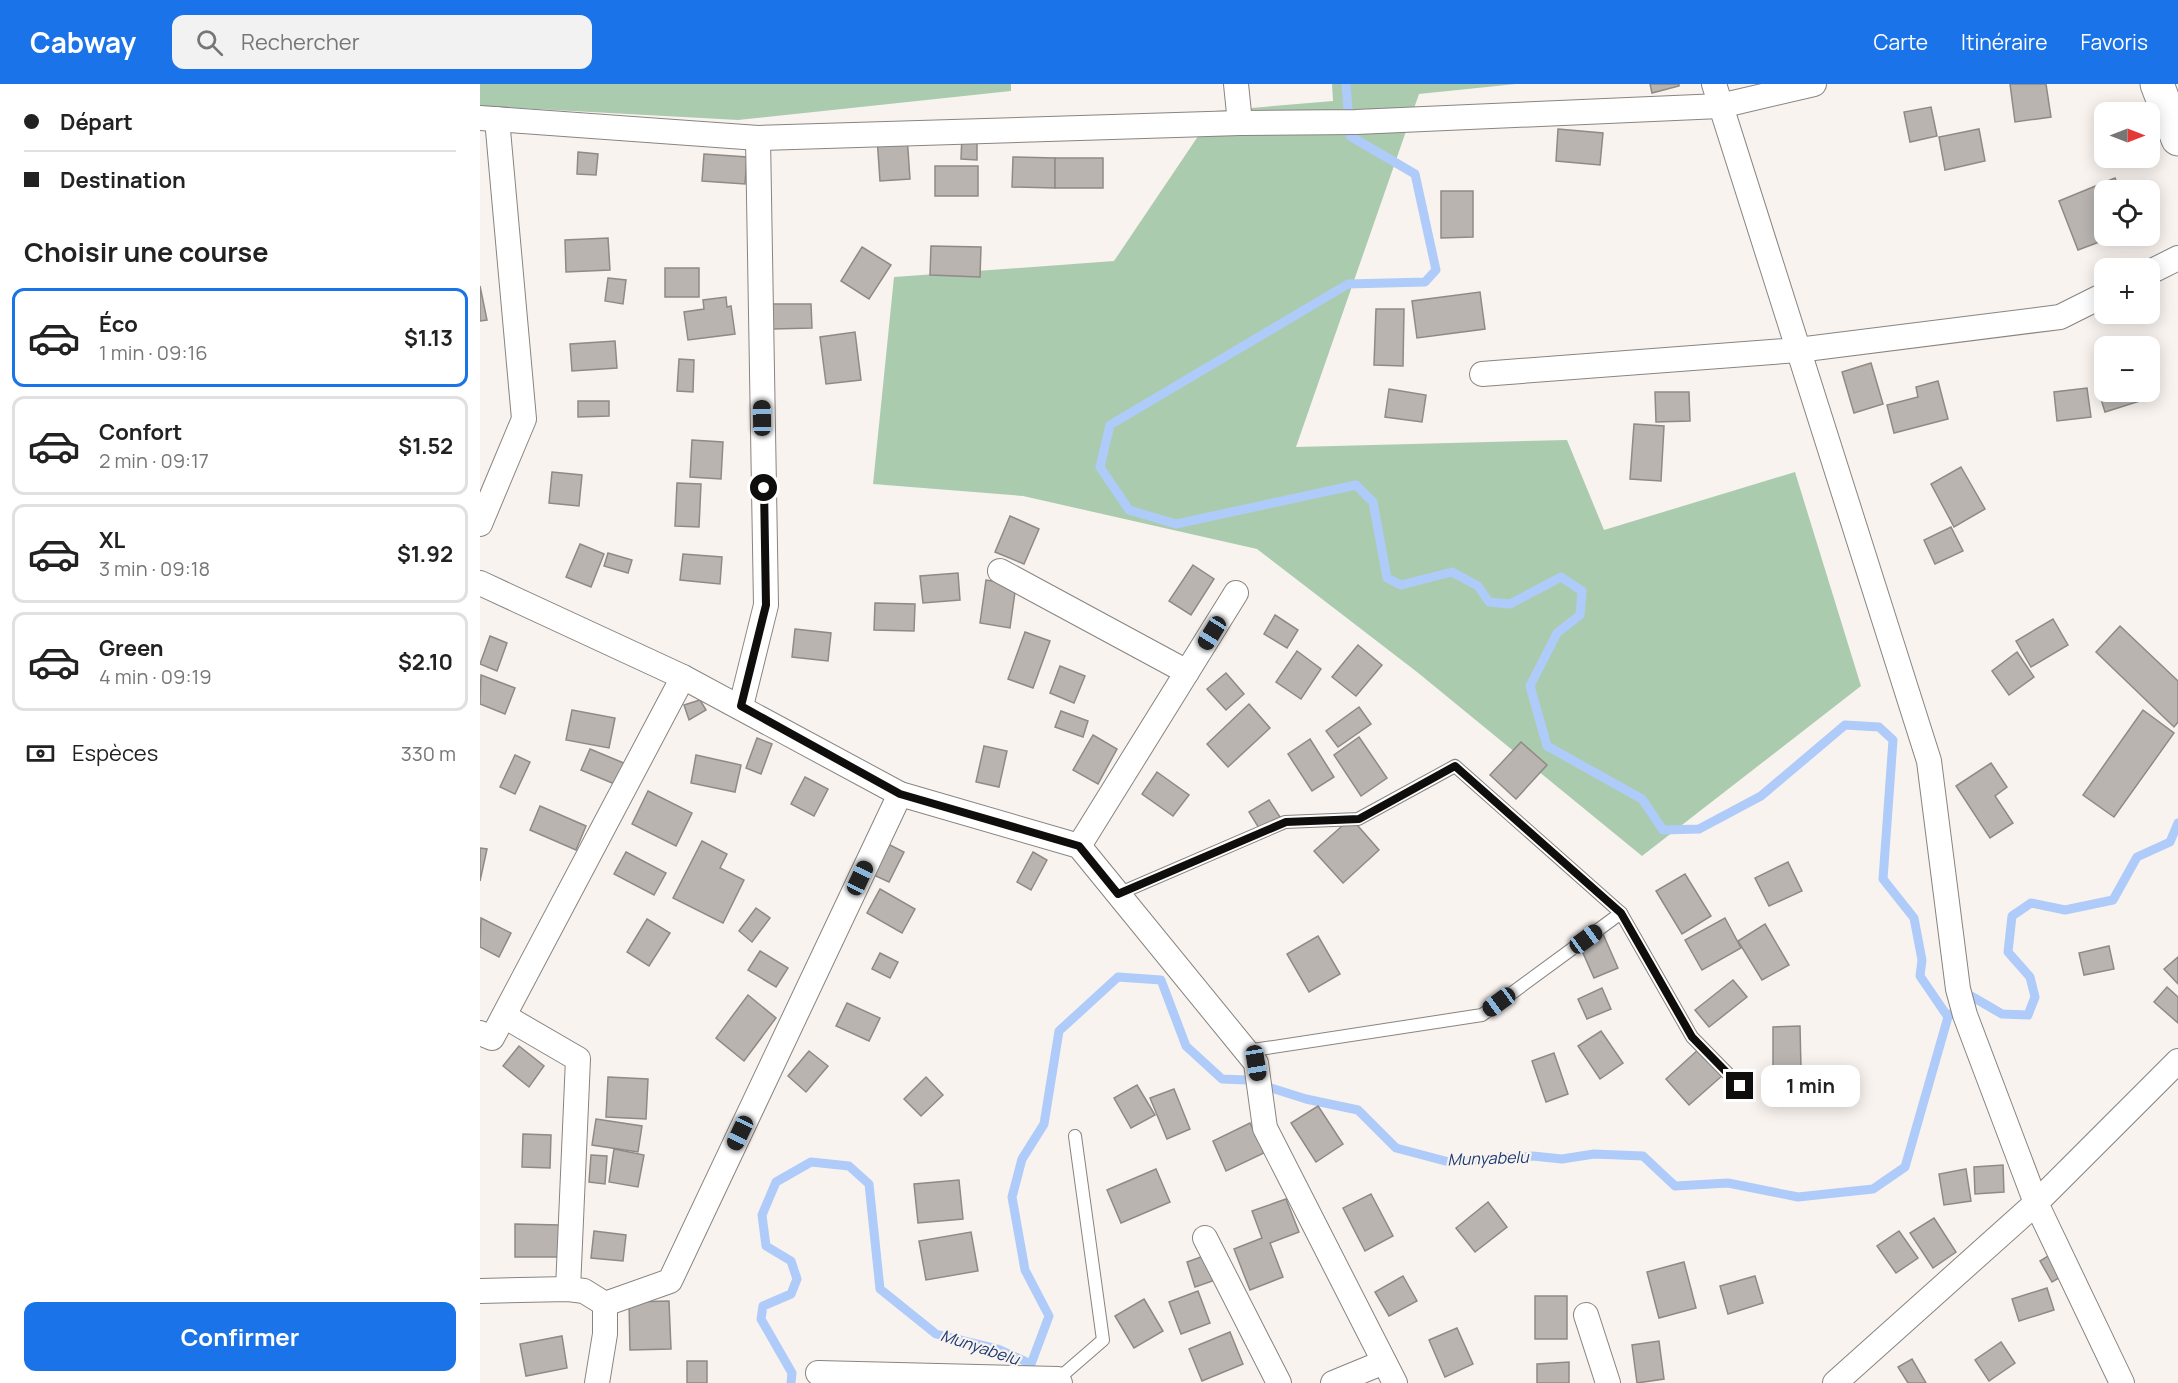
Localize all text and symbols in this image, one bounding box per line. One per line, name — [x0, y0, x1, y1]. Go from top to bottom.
search box — [172, 15, 592, 69]
text: Cabway — [30, 23, 136, 61]
icon: search — [193, 26, 226, 59]
text: Rechercher — [241, 27, 360, 57]
text: Carte — [1874, 28, 1928, 56]
text: Itinéraire — [1961, 28, 2047, 56]
text: Favoris — [2080, 28, 2148, 56]
north arrow — [2094, 102, 2160, 168]
map controls — [2094, 102, 2160, 402]
text: Départ — [60, 107, 133, 137]
text: Destination — [60, 165, 186, 195]
button: locate — [2094, 180, 2160, 246]
text: Choisir une course — [24, 233, 268, 270]
button: + — [2094, 258, 2160, 324]
text: Éco — [99, 309, 138, 339]
icon: car — [27, 311, 81, 365]
text: $1.13 — [404, 323, 453, 353]
button: − — [2094, 336, 2160, 402]
text: 1 min · 09:16 — [99, 339, 208, 366]
car — [753, 400, 771, 436]
text: Confort — [99, 417, 182, 447]
icon: car — [27, 419, 81, 473]
text: $1.52 — [398, 431, 453, 461]
text: 2 min · 09:17 — [99, 447, 209, 474]
route start — [750, 474, 777, 501]
text: XL — [99, 525, 125, 555]
icon: car — [27, 527, 81, 581]
text: $1.92 — [397, 539, 453, 569]
text: 3 min · 09:18 — [99, 555, 210, 582]
car — [1195, 613, 1229, 653]
text: Green — [99, 633, 164, 663]
icon: car — [27, 635, 81, 689]
text: $2.10 — [398, 647, 453, 677]
text: 4 min · 09:19 — [99, 663, 212, 690]
icon: cash — [24, 737, 57, 770]
text: Espèces — [72, 738, 158, 768]
text: 330 m — [401, 740, 456, 767]
car — [844, 858, 876, 898]
car — [1566, 921, 1606, 957]
car — [1479, 984, 1519, 1020]
car — [1244, 1044, 1268, 1082]
callout: 1 min — [1761, 1065, 1860, 1107]
route end — [1726, 1072, 1753, 1099]
text: 1 min — [1786, 1072, 1835, 1099]
car — [724, 1113, 756, 1153]
water label: Munyabelu — [1447, 1146, 1530, 1170]
button: Confirmer — [24, 1302, 456, 1371]
water label: Munyabelu — [938, 1324, 1023, 1370]

